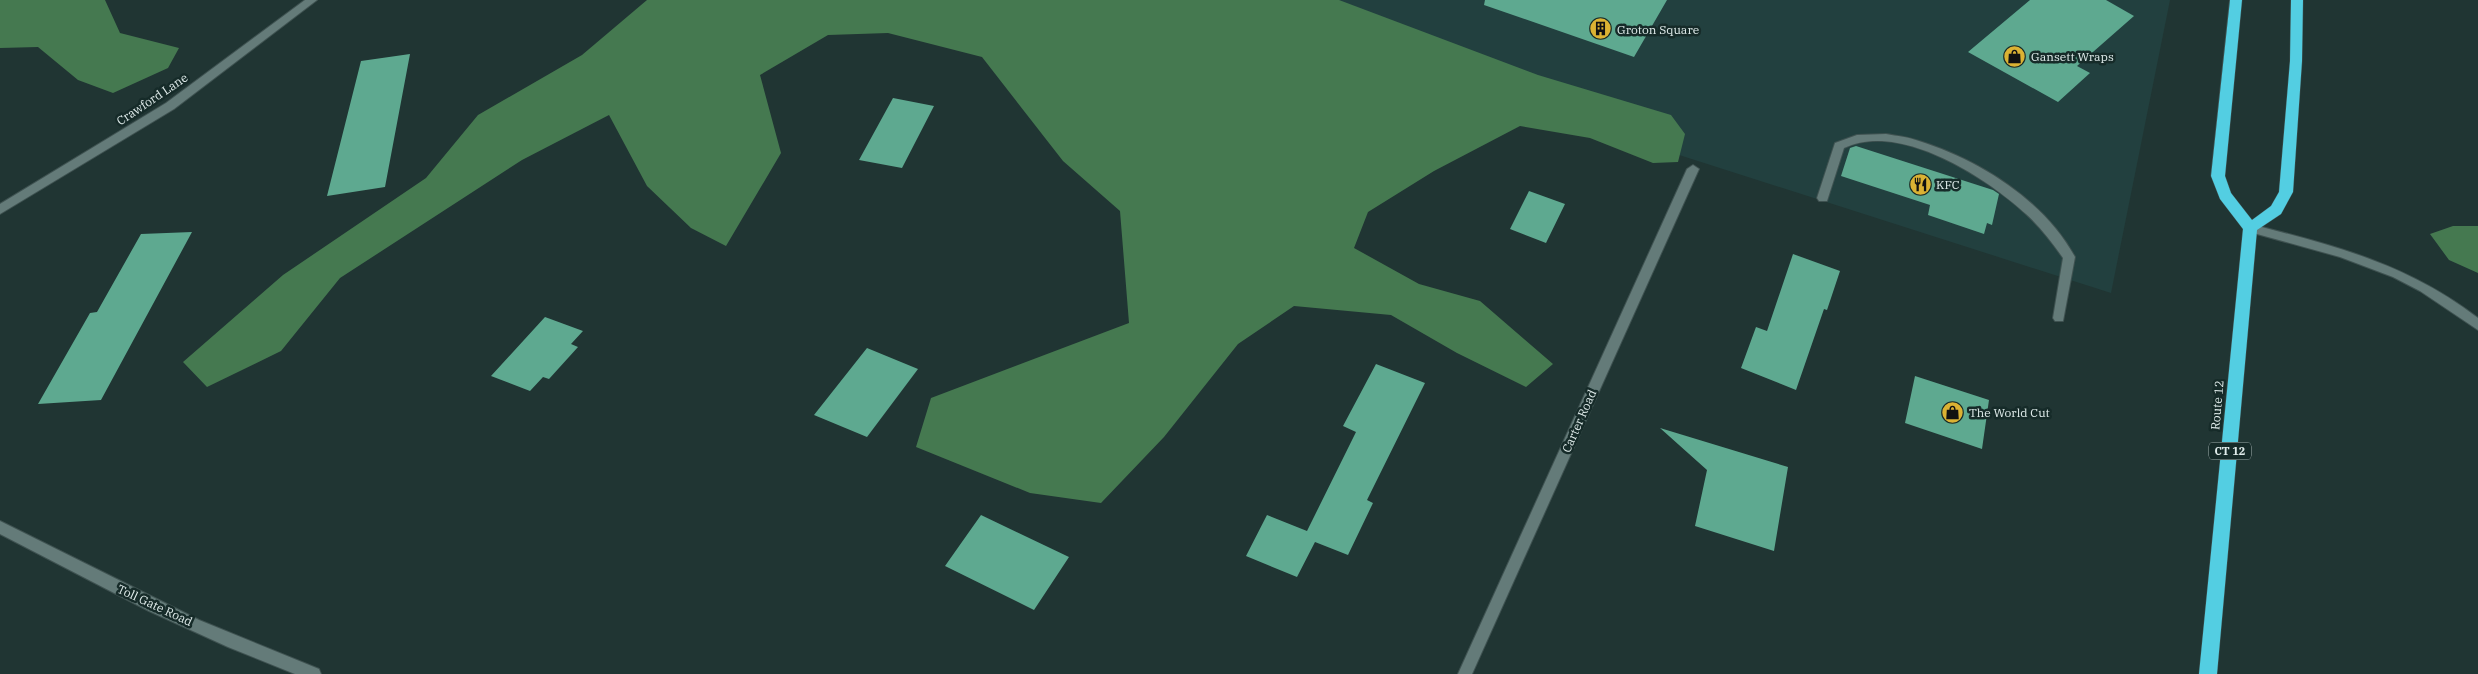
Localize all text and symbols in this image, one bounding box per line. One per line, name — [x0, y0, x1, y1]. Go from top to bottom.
building icon: Groton Square — [1589, 17, 1613, 41]
place label: Groton Square — [1617, 22, 1699, 37]
shop icon: Gansett Wraps — [2003, 44, 2027, 68]
place label: Gansett Wraps — [2031, 49, 2114, 64]
street label: Crawford Lane — [114, 70, 190, 128]
restaurant icon: KFC — [1908, 172, 1932, 196]
place label: KFC — [1936, 177, 1960, 192]
street label: Route 12 — [2207, 379, 2227, 431]
street label: Carter Road — [1559, 387, 1599, 455]
shop icon: The World Cut — [1941, 400, 1965, 424]
place label: The World Cut — [1969, 405, 2050, 420]
road number: CT 12 — [2209, 442, 2251, 460]
street label: Toll Gate Road — [115, 581, 195, 629]

